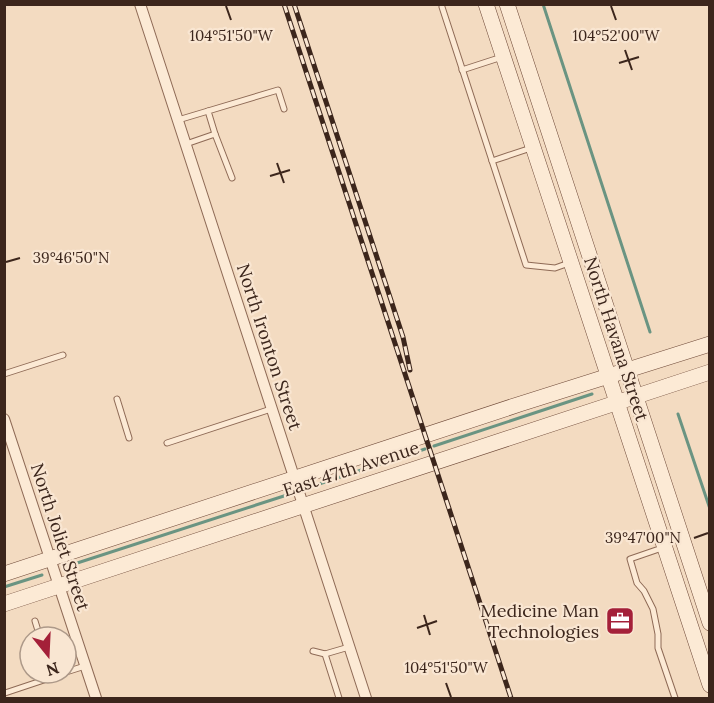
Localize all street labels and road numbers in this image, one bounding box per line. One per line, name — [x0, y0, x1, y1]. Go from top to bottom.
street label: North Havana Street — [579, 254, 654, 424]
street label: North Ironton Street — [232, 261, 307, 433]
street label: East 47th Avenue — [280, 436, 422, 501]
street label: North Joliet Street — [26, 460, 95, 614]

